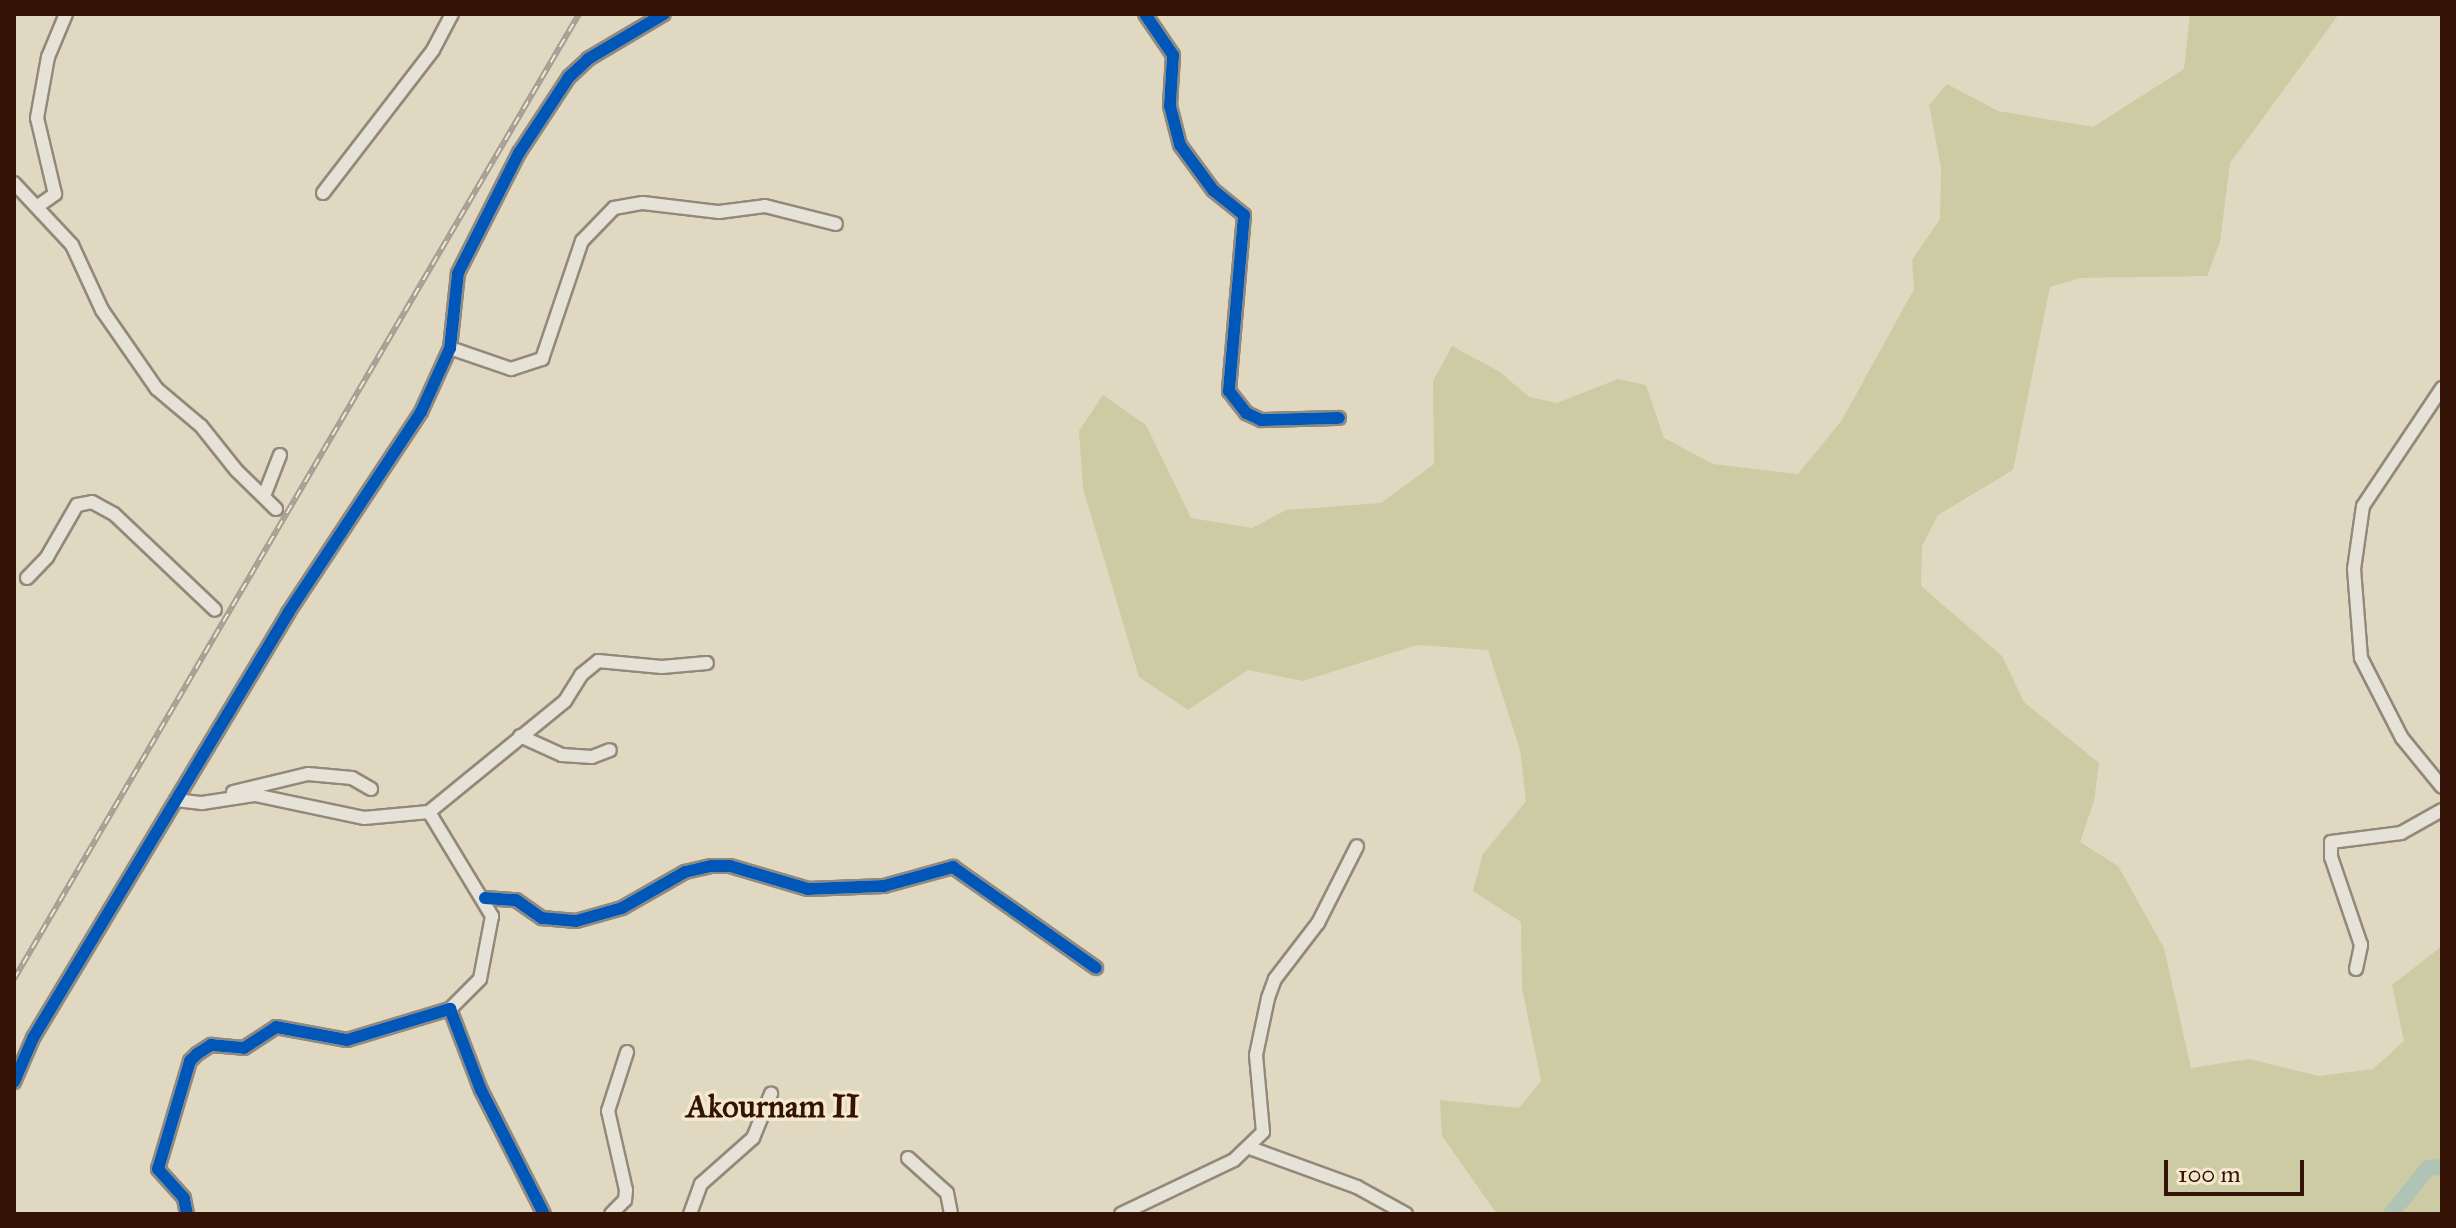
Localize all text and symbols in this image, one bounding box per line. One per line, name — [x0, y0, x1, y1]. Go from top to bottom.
district label: Akournam II — [686, 1088, 860, 1126]
scale bar — [2168, 1144, 2308, 1194]
text: 100 m — [2178, 1159, 2241, 1189]

